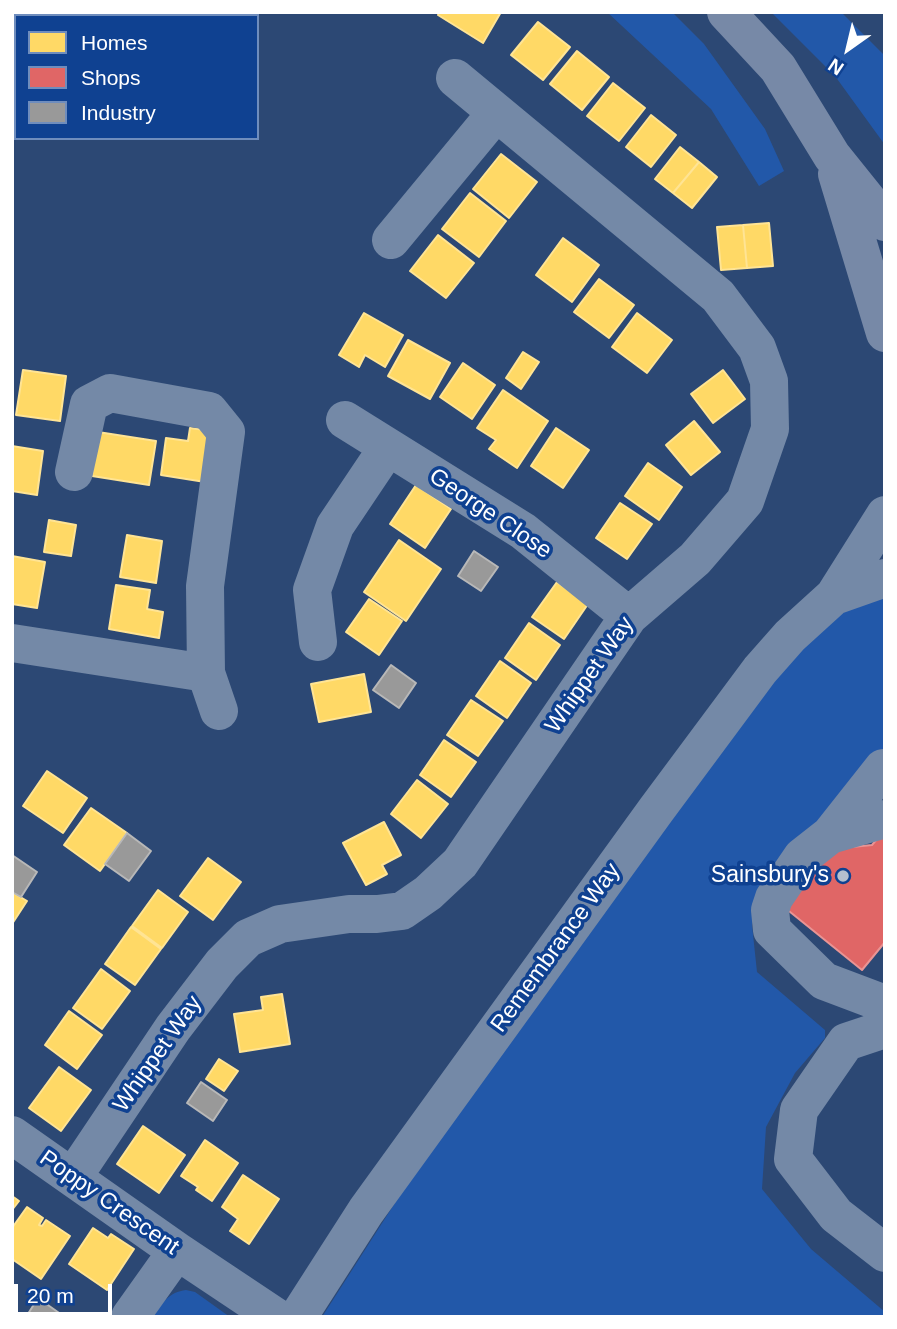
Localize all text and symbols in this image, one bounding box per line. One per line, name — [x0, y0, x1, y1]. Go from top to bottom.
legend — [14, 14, 259, 140]
north arrow — [813, 14, 883, 84]
text: Homes — [81, 31, 148, 54]
text: N — [824, 54, 848, 79]
text: Shops — [81, 66, 141, 89]
text: Industry — [81, 101, 156, 124]
street label: George Close — [423, 463, 557, 565]
street label: Whippet Way — [540, 611, 640, 739]
street label: Remembrance Way — [485, 858, 627, 1038]
place label: Sainsbury's — [711, 862, 829, 890]
marker: Sainsbury's — [835, 868, 851, 884]
street label: Whippet Way — [108, 990, 208, 1118]
street label: Poppy Crescent — [34, 1145, 184, 1261]
scale bar — [18, 1270, 116, 1314]
text: 20 m — [27, 1284, 74, 1307]

